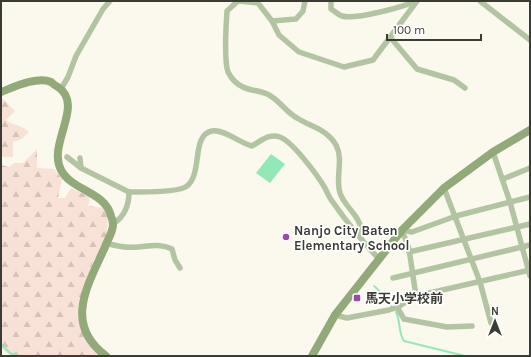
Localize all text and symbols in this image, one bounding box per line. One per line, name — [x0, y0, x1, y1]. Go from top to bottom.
scale bar — [387, 16, 481, 42]
text: 100 m — [393, 23, 425, 37]
place label: Nanjo City Baten Elementary School — [294, 223, 409, 253]
marker: Nanjo City Baten Elementary School — [281, 232, 291, 242]
place label: 馬天小学校前 — [365, 291, 443, 306]
marker: 馬天小学校前 — [352, 293, 362, 303]
north arrow — [475, 301, 515, 341]
text: N — [491, 305, 499, 318]

